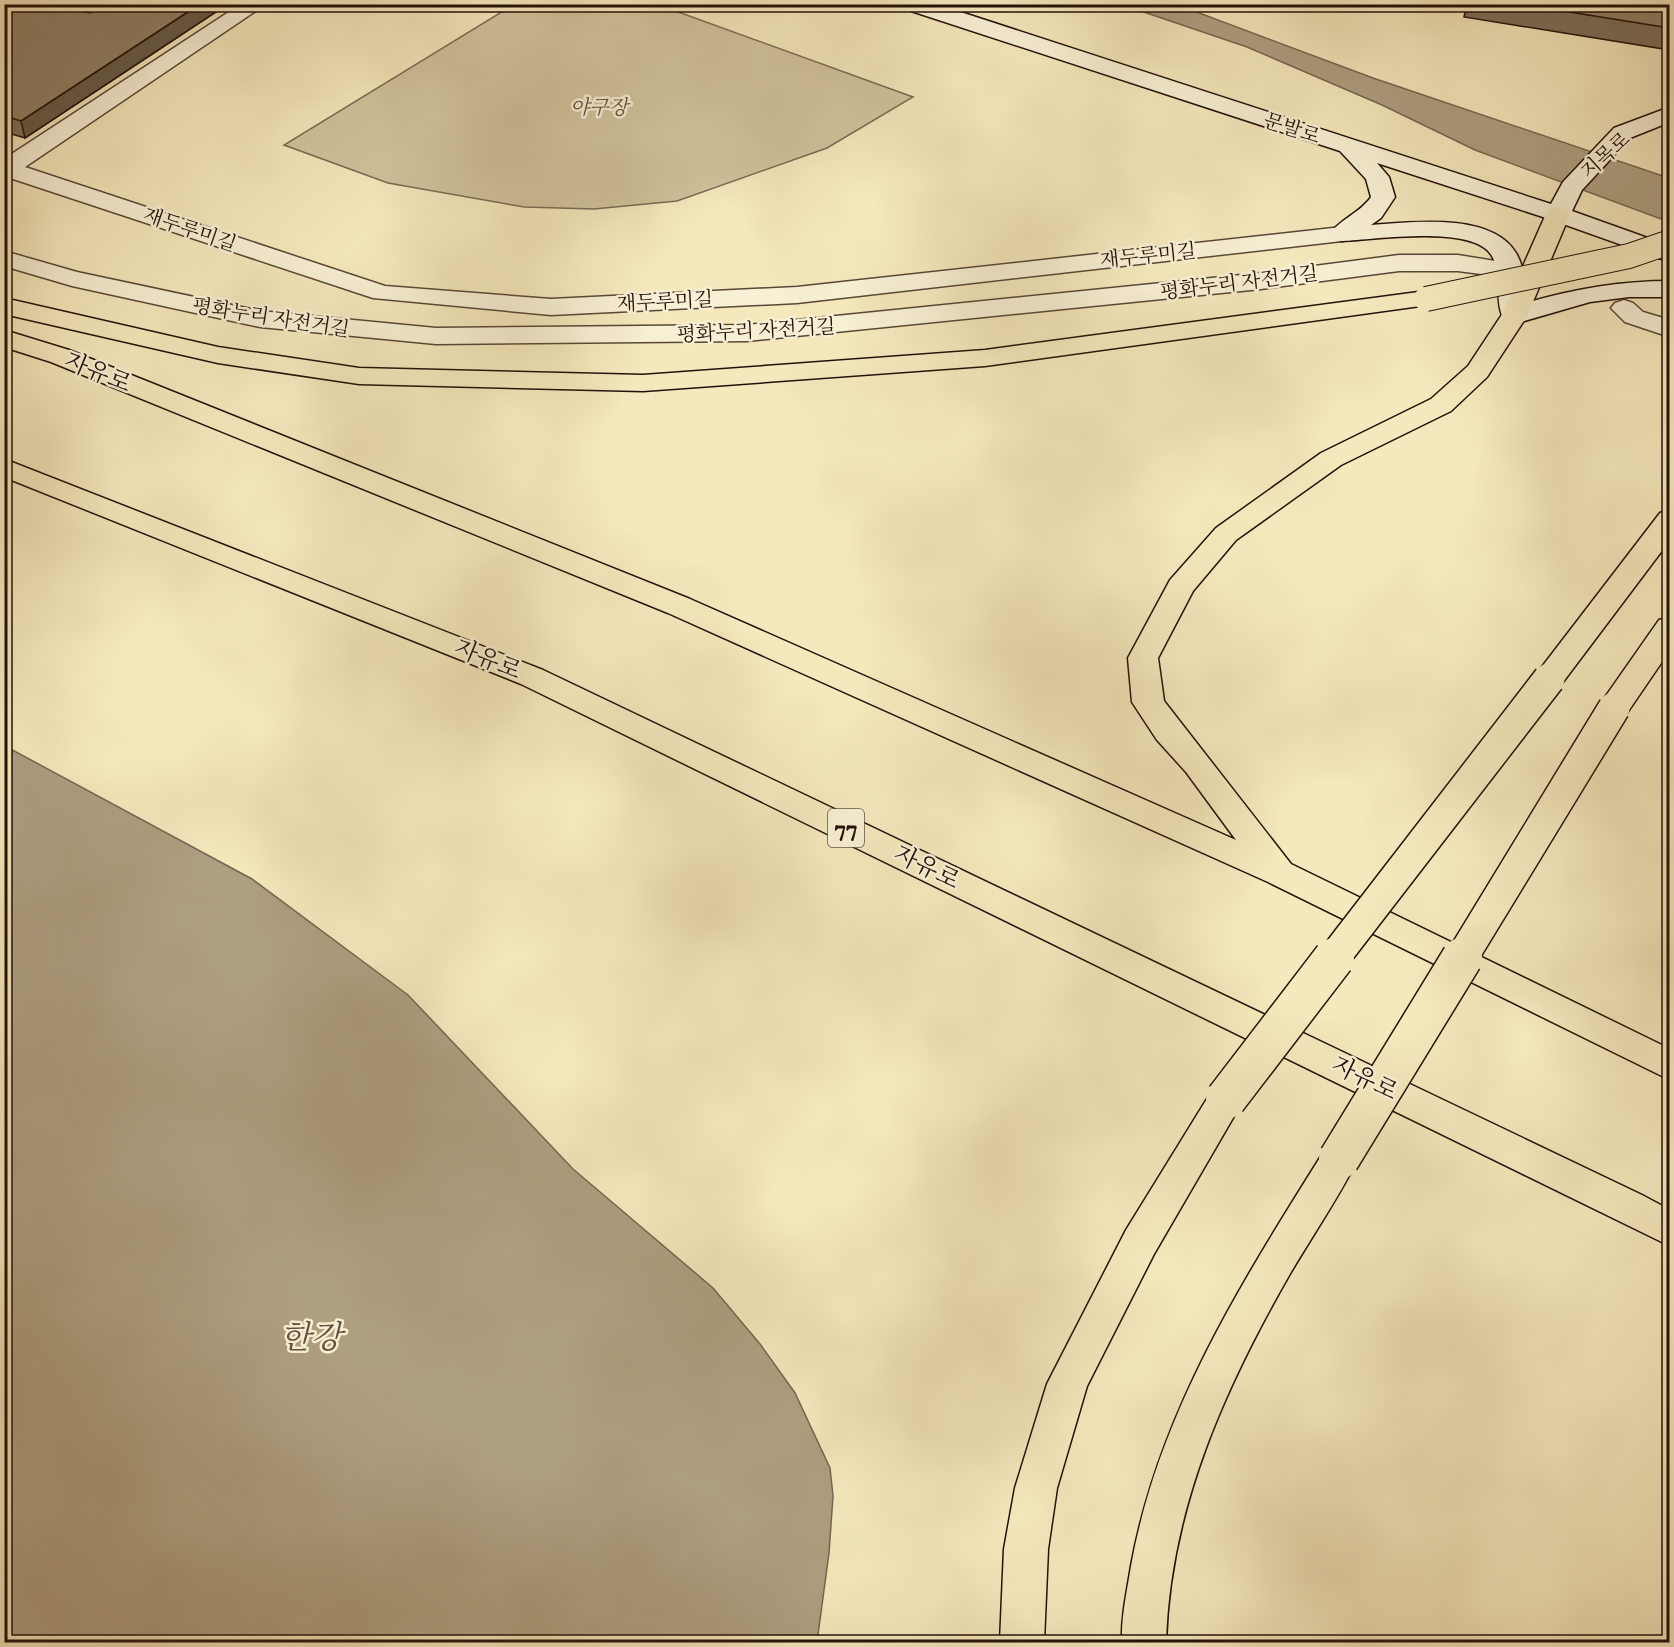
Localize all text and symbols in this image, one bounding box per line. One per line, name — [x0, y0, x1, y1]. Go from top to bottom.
park label: 야구장 — [570, 96, 631, 121]
street label: 문발로 — [1260, 109, 1323, 150]
street label: 지목로 — [1576, 127, 1636, 185]
street label: 재두루미길 — [140, 203, 239, 258]
street label: 재두루미길 — [1099, 239, 1198, 274]
street label: 평화누리 자전거길 — [1159, 261, 1320, 306]
street label: 재두루미길 — [616, 287, 714, 318]
street label: 평화누리 자전거길 — [190, 294, 351, 343]
street label: 평화누리 자전거길 — [676, 315, 836, 348]
street label: 자유로 — [60, 346, 135, 400]
street label: 자유로 — [450, 633, 525, 687]
road number: 77 — [828, 809, 864, 847]
street label: 자유로 — [889, 839, 964, 897]
street label: 자유로 — [1327, 1050, 1402, 1108]
water label: 한강 — [280, 1319, 346, 1359]

